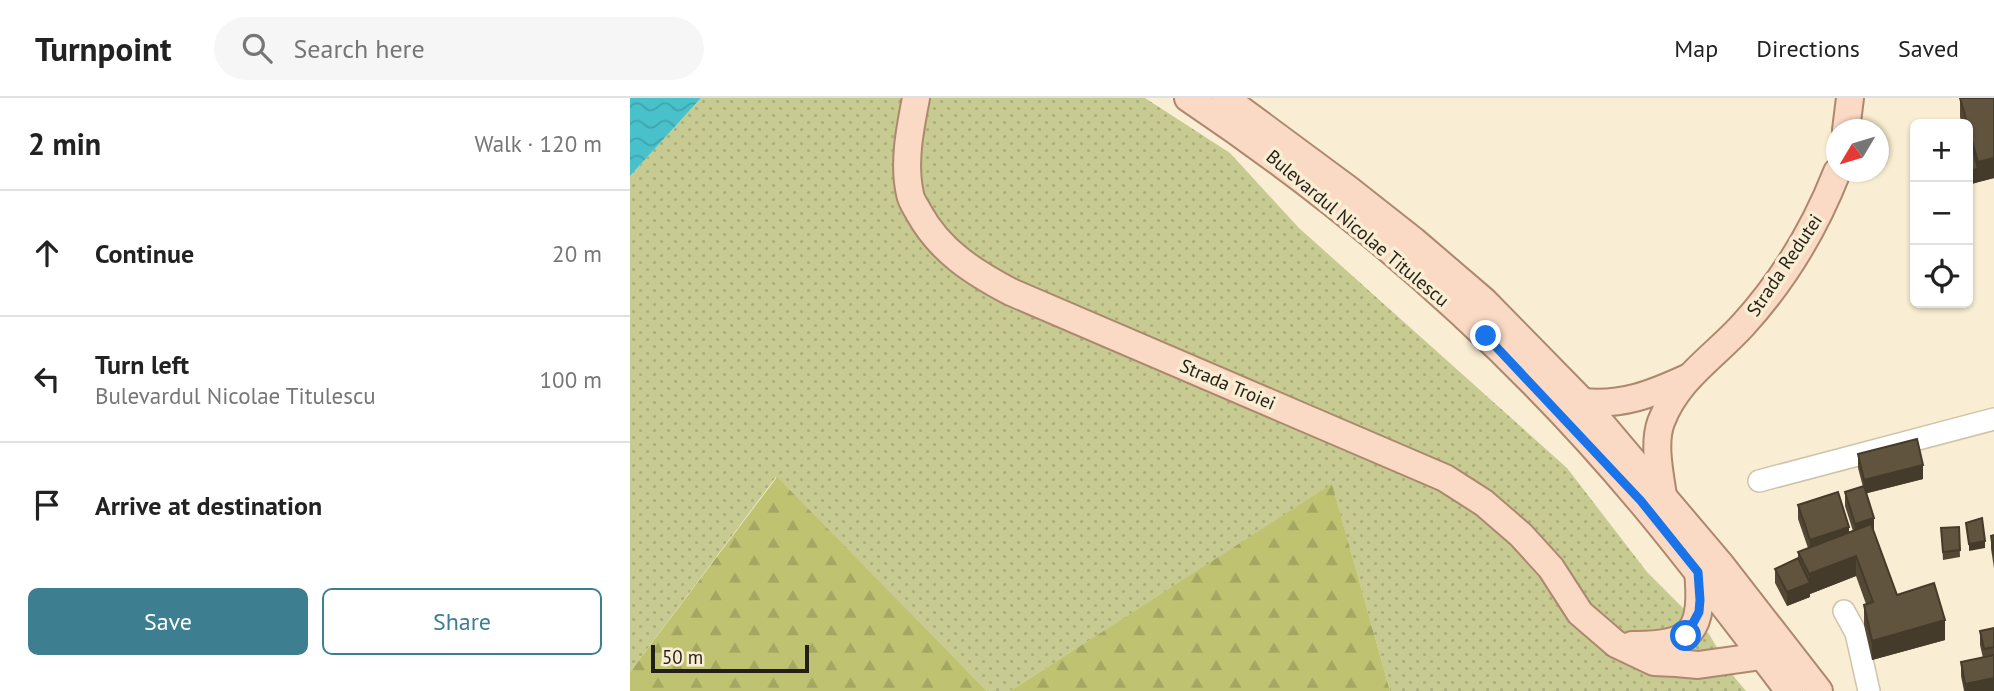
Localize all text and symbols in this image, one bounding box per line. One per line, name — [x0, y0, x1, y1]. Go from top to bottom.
search box — [214, 17, 704, 80]
text: Turnpoint — [35, 27, 172, 70]
icon: search — [238, 29, 276, 67]
text: Search here — [294, 32, 425, 65]
text: Map — [1674, 33, 1718, 64]
text: Directions — [1756, 33, 1860, 64]
text: Saved — [1898, 33, 1959, 64]
north arrow — [1826, 119, 1889, 182]
map controls — [1910, 119, 1973, 308]
button: + — [1910, 119, 1973, 182]
text: 2 min — [28, 124, 101, 163]
text: Walk · 120 m — [475, 129, 602, 158]
street label: Bulevardul Nicolae Titulescu — [1261, 144, 1455, 312]
button: − — [1910, 182, 1973, 245]
street label: Strada Redutei — [1741, 209, 1827, 321]
icon: ahead — [28, 234, 66, 272]
text: Continue — [95, 237, 194, 270]
text: 20 m — [552, 239, 602, 268]
button: locate — [1910, 245, 1973, 308]
route end — [1470, 320, 1501, 351]
text: Turn left — [95, 348, 189, 381]
street label: Strada Troiei — [1177, 353, 1279, 415]
icon: left — [28, 360, 66, 398]
text: 100 m — [540, 365, 602, 394]
text: Bulevardul Nicolae Titulescu — [95, 381, 376, 410]
icon: arrive — [28, 486, 66, 524]
text: Arrive at destination — [95, 489, 322, 522]
button: Save — [28, 588, 308, 655]
button: Share — [322, 588, 602, 655]
route start — [1670, 620, 1701, 651]
scale bar — [651, 642, 808, 674]
text: 50 m — [662, 645, 703, 669]

